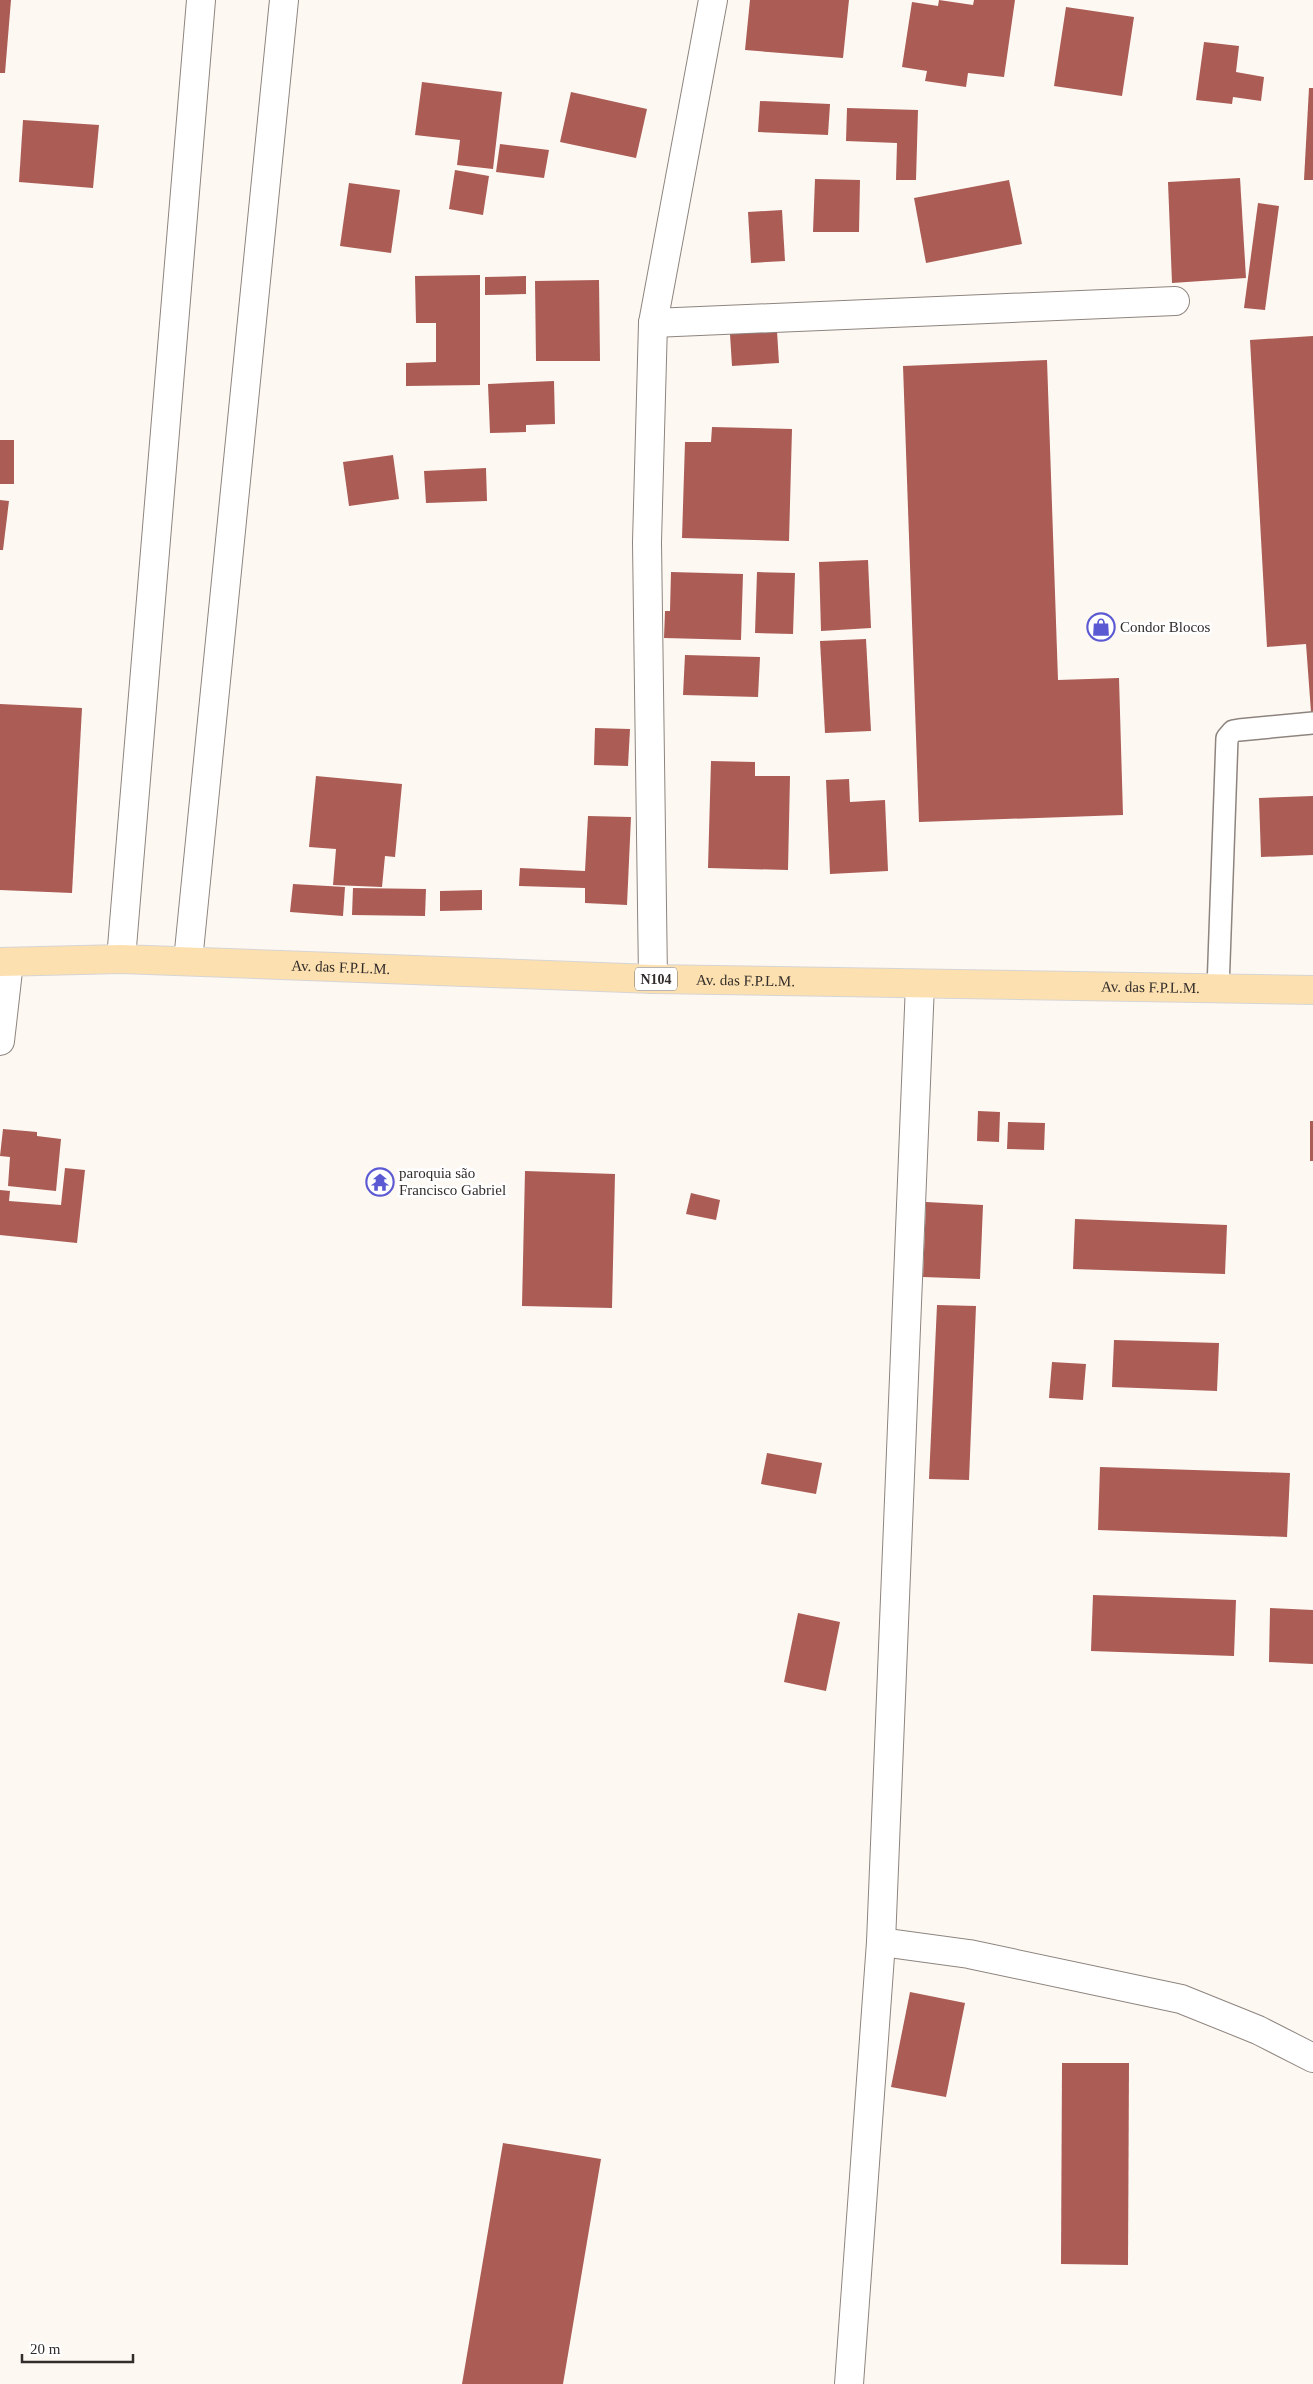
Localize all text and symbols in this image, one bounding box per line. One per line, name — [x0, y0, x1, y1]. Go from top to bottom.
shop icon: Condor Blocos — [1086, 612, 1116, 642]
place label: Condor Blocos — [1120, 619, 1211, 635]
street label: Av. das F.P.L.M. — [291, 957, 391, 977]
road number: N104 — [635, 968, 677, 991]
street label: Av. das F.P.L.M. — [696, 972, 795, 989]
street label: Av. das F.P.L.M. — [1101, 978, 1200, 996]
place label: paroquia são Francisco Gabriel — [399, 1165, 506, 1198]
temple icon: paroquia são Francisco Gabriel — [365, 1167, 395, 1197]
scale bar — [22, 2332, 134, 2364]
text: 20 m — [30, 2341, 61, 2357]

